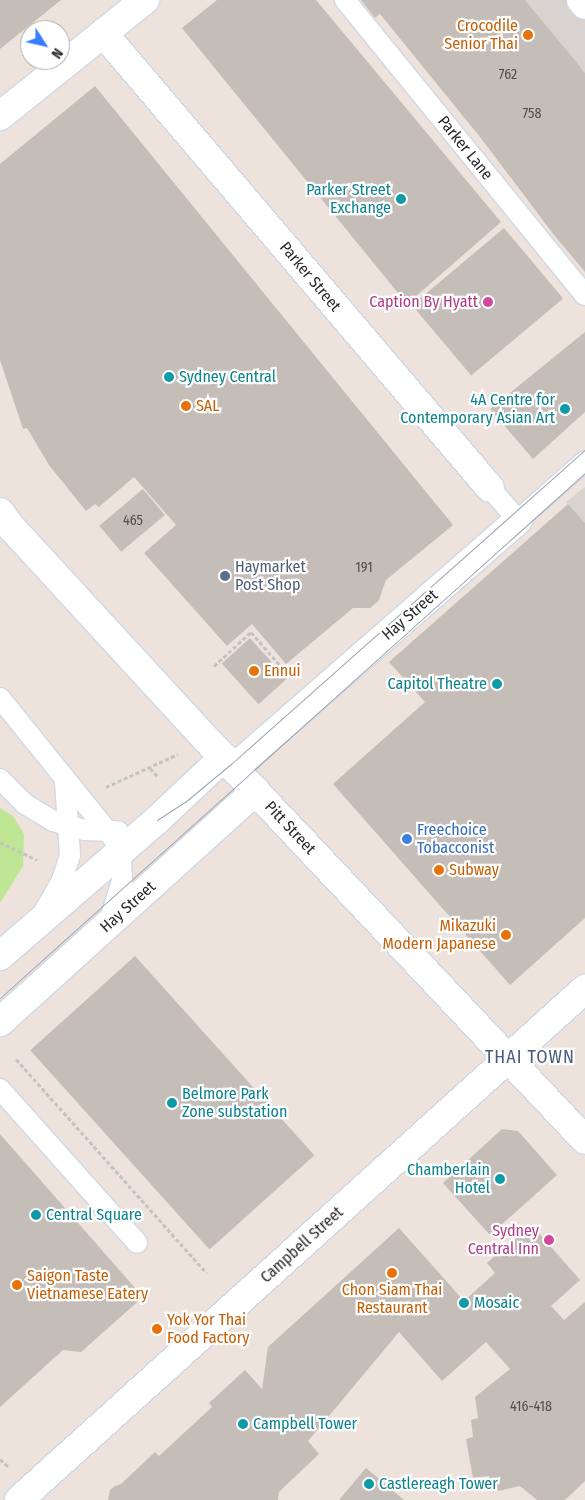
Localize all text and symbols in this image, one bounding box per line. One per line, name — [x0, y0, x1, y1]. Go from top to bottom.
place label: Crocodile Senior Thai — [444, 16, 518, 54]
north arrow — [20, 20, 70, 70]
marker: Crocodile Senior Thai — [522, 29, 534, 41]
text: N — [48, 45, 66, 62]
house number: 762 — [499, 67, 517, 83]
house number: 758 — [523, 106, 541, 122]
street label: Parker Lane — [433, 112, 497, 184]
place label: Parker Street Exchange — [306, 180, 391, 218]
marker: Parker Street Exchange — [395, 193, 407, 205]
street label: Parker Street — [275, 238, 345, 316]
place label: Caption By Hyatt — [369, 292, 478, 312]
marker: Caption By Hyatt — [482, 296, 494, 308]
place label: Sydney Central — [179, 367, 276, 387]
marker: Sydney Central — [163, 371, 175, 383]
place label: 4A Centre for Contemporary Asian Art — [400, 390, 555, 428]
place label: SAL — [196, 396, 219, 416]
marker: SAL — [180, 400, 192, 412]
marker: 4A Centre for Contemporary Asian Art — [559, 403, 571, 415]
house number: 465 — [123, 513, 143, 529]
place label: Haymarket Post Shop — [235, 557, 306, 595]
house number: 191 — [355, 560, 373, 576]
marker: Haymarket Post Shop — [219, 570, 231, 582]
street label: Hay Street — [378, 586, 442, 644]
place label: Ennui — [264, 661, 301, 681]
marker: Ennui — [248, 665, 260, 677]
place label: Capitol Theatre — [388, 674, 487, 694]
marker: Capitol Theatre — [491, 678, 503, 690]
street label: Pitt Street — [260, 797, 320, 859]
place label: Freechoice Tobacconist — [417, 820, 494, 858]
marker: Freechoice Tobacconist — [401, 833, 413, 845]
place label: Subway — [449, 860, 499, 880]
marker: Subway — [433, 864, 445, 876]
street label: Hay Street — [96, 877, 160, 937]
place label: Mikazuki Modern Japanese — [382, 916, 496, 954]
marker: Mikazuki Modern Japanese — [500, 929, 512, 941]
district label: THAI TOWN — [484, 1046, 576, 1068]
place label: Belmore Park Zone substation — [182, 1084, 287, 1122]
marker: Belmore Park Zone substation — [166, 1097, 178, 1109]
place label: Chamberlain Hotel — [407, 1160, 490, 1198]
marker: Chamberlain Hotel — [494, 1173, 506, 1185]
street label: Campbell Street — [257, 1203, 347, 1287]
place label: Central Square — [46, 1205, 142, 1225]
marker: Central Square — [30, 1209, 42, 1221]
place label: Sydney Central Inn — [468, 1221, 539, 1259]
marker: Sydney Central Inn — [543, 1234, 555, 1246]
place label: Saigon Taste Vietnamese Eatery — [27, 1266, 148, 1304]
marker: Chon Siam Thai Restaurant — [386, 1267, 398, 1279]
marker: Saigon Taste Vietnamese Eatery — [11, 1279, 23, 1291]
place label: Chon Siam Thai Restaurant — [342, 1280, 442, 1318]
place label: Mosaic — [474, 1293, 519, 1313]
marker: Mosaic — [458, 1297, 470, 1309]
place label: Yok Yor Thai Food Factory — [167, 1310, 249, 1348]
marker: Yok Yor Thai Food Factory — [151, 1323, 163, 1335]
house number: 416-418 — [510, 1399, 552, 1415]
place label: Campbell Tower — [253, 1414, 357, 1434]
marker: Campbell Tower — [237, 1418, 249, 1430]
place label: Castlereagh Tower — [379, 1474, 498, 1494]
marker: Castlereagh Tower — [363, 1478, 375, 1490]

